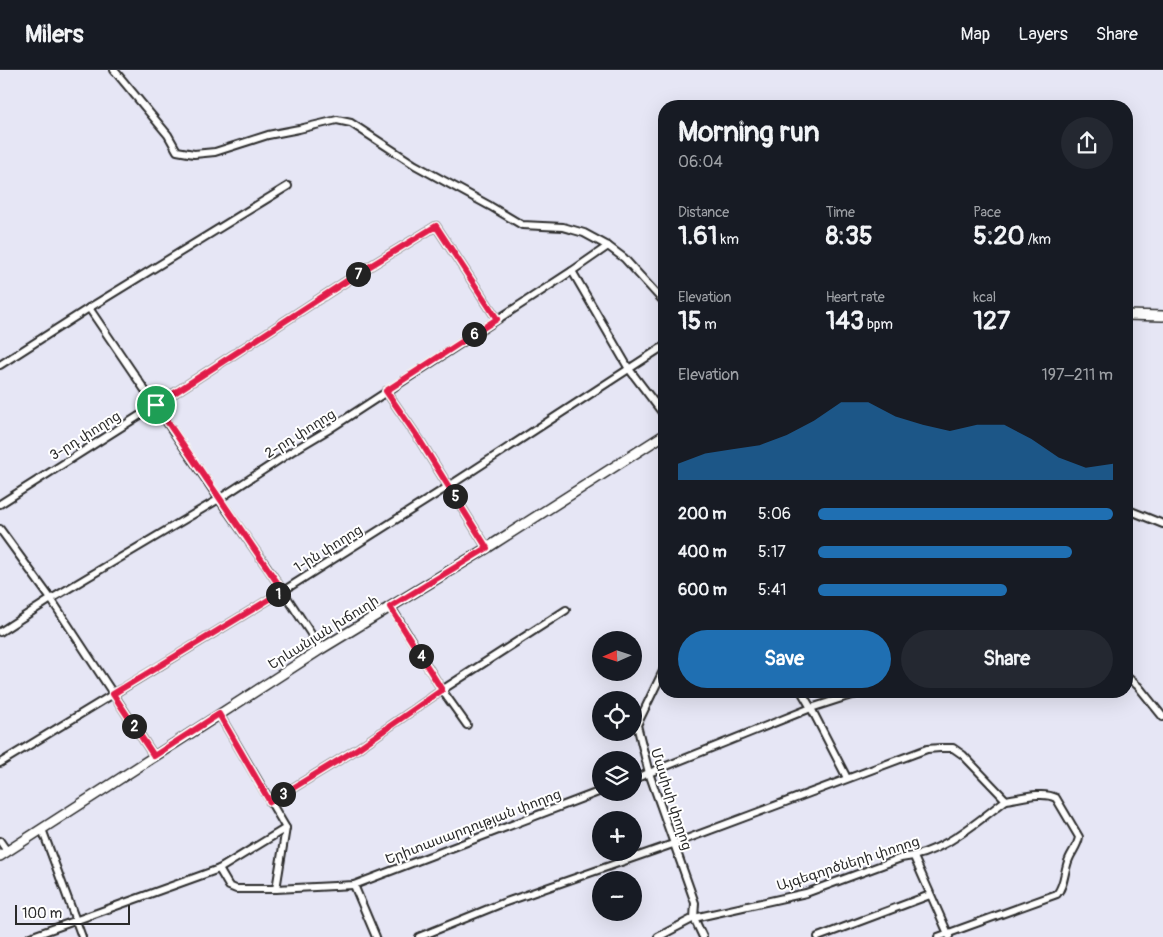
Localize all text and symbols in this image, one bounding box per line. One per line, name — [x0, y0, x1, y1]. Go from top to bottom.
text: Milers — [25, 20, 83, 49]
text: Map — [961, 23, 990, 46]
text: Layers — [1018, 23, 1068, 46]
text: Share — [1096, 23, 1138, 46]
text: Morning run — [678, 115, 820, 150]
button: share — [1061, 117, 1113, 169]
text: 06:04 — [678, 152, 723, 172]
text: Distance — [678, 204, 729, 221]
text: Time — [826, 204, 855, 221]
text: Pace — [973, 204, 1001, 221]
text: 1.61 — [678, 221, 718, 252]
text: 8:35 — [826, 221, 872, 252]
text: 5:20 — [973, 221, 1025, 252]
text: km — [718, 231, 739, 248]
text: /km — [1025, 231, 1051, 248]
pin: 7 — [346, 262, 370, 286]
text: 7 — [355, 266, 362, 283]
text: Elevation — [678, 289, 731, 306]
text: Heart rate — [826, 289, 885, 306]
text: kcal — [973, 289, 996, 306]
text: 15 — [678, 306, 701, 337]
text: 143 — [826, 306, 864, 337]
text: 127 — [973, 306, 1010, 337]
text: m — [701, 316, 717, 333]
text: bpm — [864, 316, 893, 333]
pin: 6 — [462, 322, 486, 346]
text: 6 — [470, 326, 479, 343]
text: Elevation — [678, 365, 739, 385]
text: 197–211 m — [1041, 365, 1113, 385]
pin — [135, 384, 177, 426]
icon: arrive — [142, 391, 170, 419]
street label: 2-րդ փողոց — [262, 405, 339, 462]
street label: 3-րդ փողոց — [47, 407, 124, 464]
pin: 5 — [442, 484, 468, 508]
text: 5 — [452, 488, 459, 505]
text: 200 m — [678, 504, 726, 524]
text: 5:06 — [758, 504, 791, 524]
street label: 1-ին փողոց — [291, 521, 366, 576]
text: 400 m — [678, 542, 727, 562]
text: 5:17 — [758, 542, 786, 562]
text: 600 m — [678, 580, 727, 600]
text: 5:41 — [758, 580, 786, 600]
pin: 1 — [266, 582, 290, 606]
text: 1 — [276, 586, 281, 603]
street label: Երևանյան խճուղի — [265, 592, 382, 673]
button: Save — [678, 630, 891, 688]
button: Share — [901, 630, 1113, 688]
north arrow — [592, 631, 642, 681]
map controls — [592, 631, 642, 921]
pin: 4 — [408, 644, 434, 668]
text: 4 — [417, 648, 426, 665]
button: locate — [592, 691, 642, 741]
pin: 2 — [122, 714, 146, 738]
text: 2 — [131, 718, 138, 735]
street label: Մասիսի փողոց — [647, 746, 696, 852]
button: layers — [592, 751, 642, 801]
pin: 3 — [270, 782, 296, 806]
street label: Երիտասարդության փողոց — [383, 785, 564, 868]
text: 3 — [280, 786, 287, 803]
button: + — [592, 811, 642, 861]
street label: Այգեգործների փողոց — [775, 832, 922, 895]
button: − — [592, 871, 642, 921]
scale bar — [15, 902, 130, 925]
text: 100 m — [22, 905, 62, 922]

